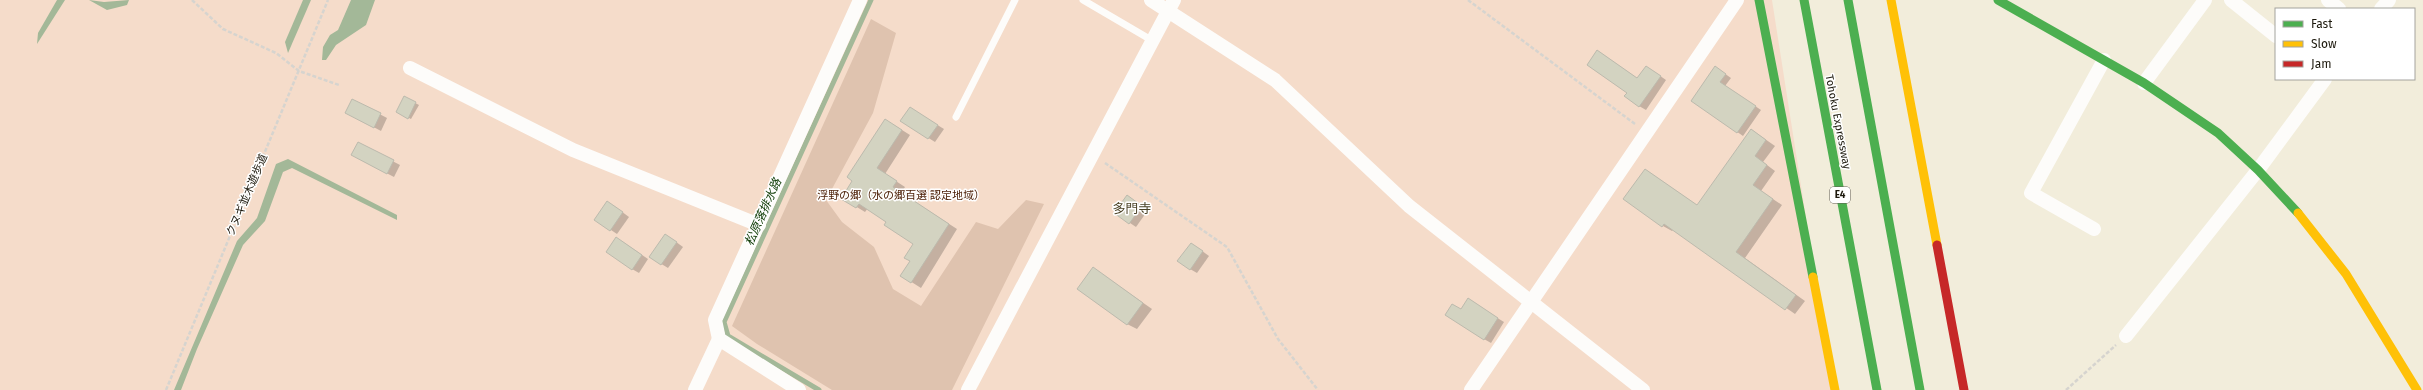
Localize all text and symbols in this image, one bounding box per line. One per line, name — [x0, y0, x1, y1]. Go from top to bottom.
legend — [2275, 8, 2415, 80]
text: Fast — [2311, 17, 2333, 31]
text: Slow — [2311, 37, 2337, 51]
text: Jam — [2311, 57, 2331, 71]
street label: Tohoku Expressway — [1822, 74, 1854, 171]
street label: クヌギ並木遊歩道 — [224, 152, 270, 238]
water label: 松原落排水路 — [742, 175, 784, 248]
road number: E4 — [1830, 187, 1850, 203]
park label: 浮野の郷（水の郷百選 認定地域） — [817, 189, 985, 202]
district label: 多門寺 — [1112, 201, 1152, 216]

